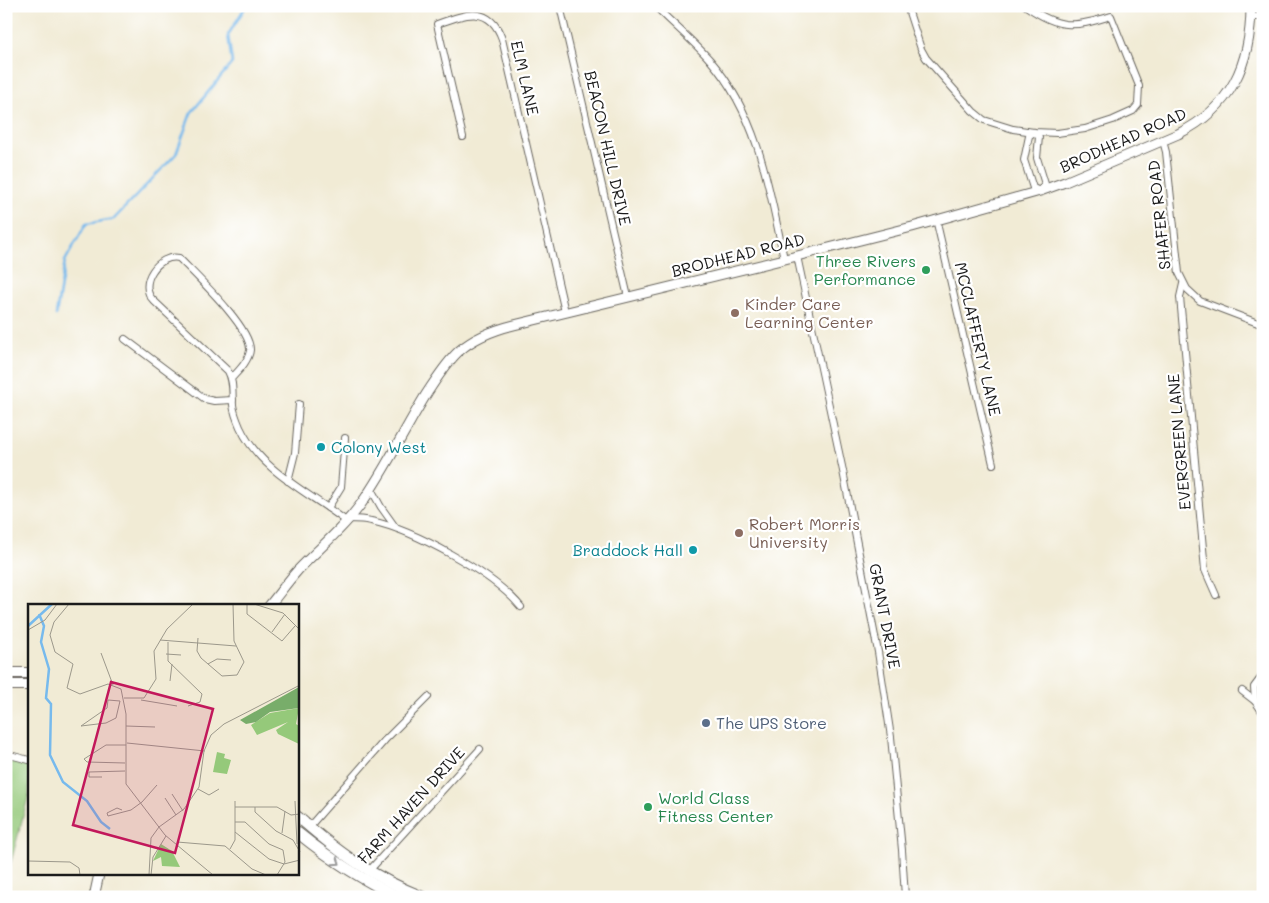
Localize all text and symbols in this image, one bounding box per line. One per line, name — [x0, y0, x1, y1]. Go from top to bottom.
street label: ELM LANE — [507, 39, 544, 117]
street label: BEACON HILL DRIVE — [580, 68, 637, 227]
street label: BRODHEAD ROAD — [1056, 102, 1189, 177]
street label: SHAFER ROAD — [1142, 159, 1175, 271]
street label: BRODHEAD ROAD — [669, 228, 807, 281]
place label: Three Rivers Performance — [814, 250, 916, 289]
street label: MCCLAFFERTY LANE — [951, 260, 1006, 418]
marker: Three Rivers Performance — [920, 264, 932, 276]
place label: Kinder Care Learning Center — [745, 293, 874, 332]
marker: Kinder Care Learning Center — [729, 307, 741, 319]
street label: EVERGREEN LANE — [1162, 373, 1195, 511]
place label: Colony West — [331, 436, 427, 457]
marker: Colony West — [315, 441, 327, 453]
place label: Robert Morris University — [749, 513, 860, 552]
marker: Robert Morris University — [733, 527, 745, 539]
place label: Braddock Hall — [573, 539, 683, 560]
marker: Braddock Hall — [687, 544, 699, 556]
street label: GRANT DRIVE — [865, 562, 906, 670]
inset map — [28, 604, 299, 876]
place label: The UPS Store — [716, 712, 827, 733]
marker: The UPS Store — [700, 717, 712, 729]
street label: FARM HAVEN DRIVE — [352, 742, 469, 868]
place label: World Class Fitness Center — [658, 787, 774, 826]
marker: World Class Fitness Center — [642, 801, 654, 813]
one-way arrow — [331, 856, 340, 865]

